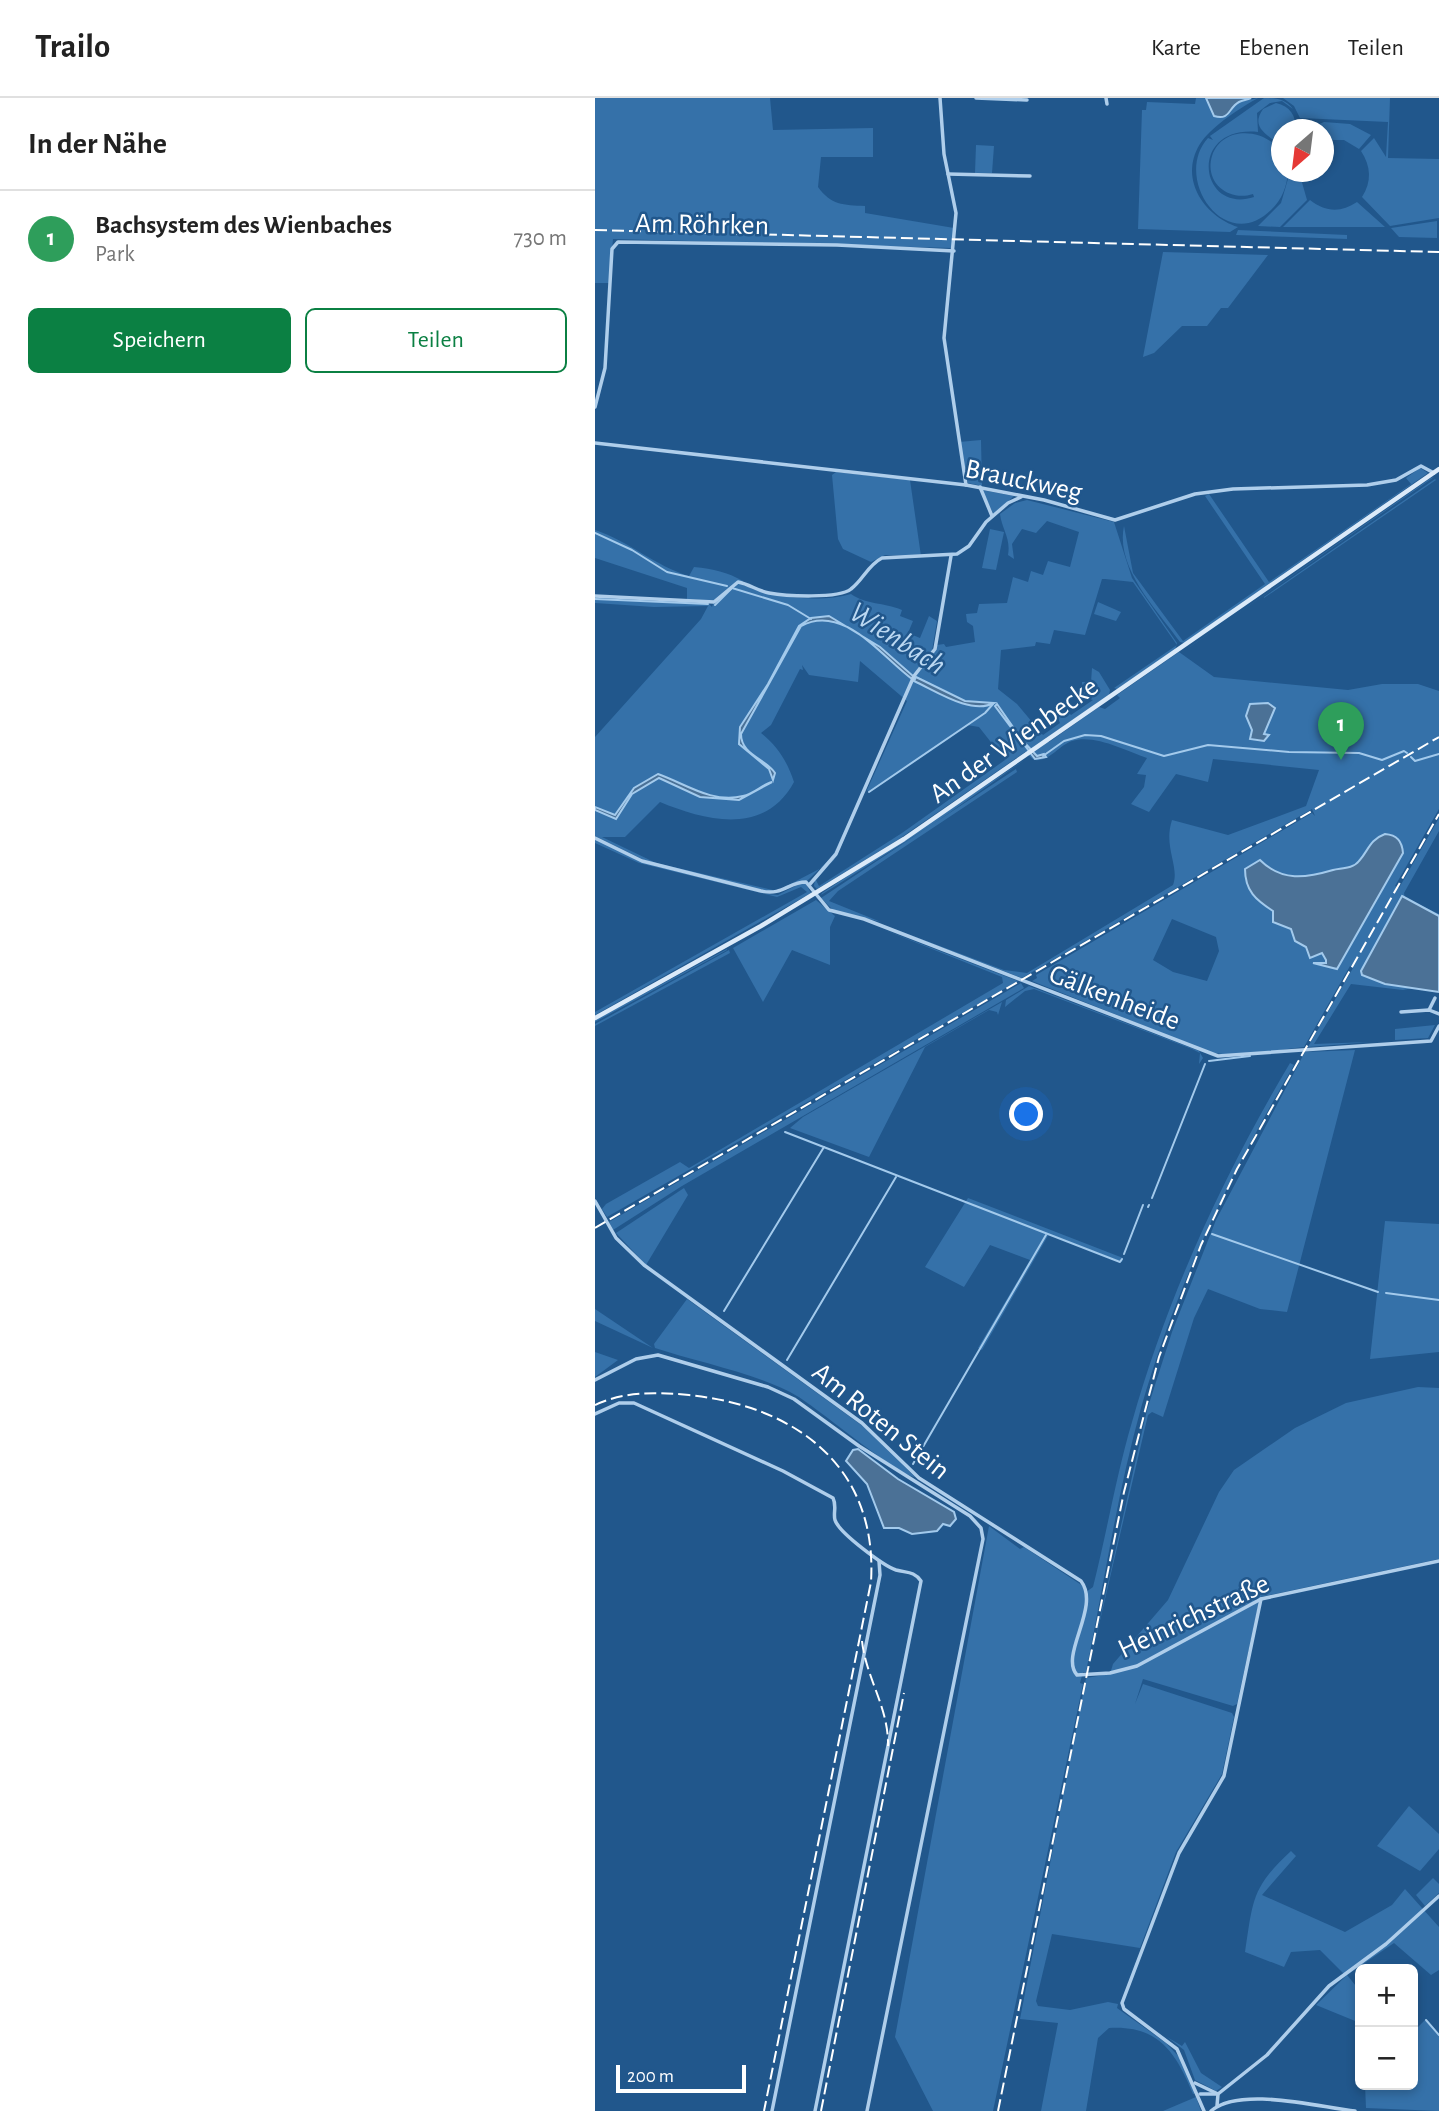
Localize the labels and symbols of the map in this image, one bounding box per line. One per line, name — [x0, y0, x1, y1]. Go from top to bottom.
north arrow — [1271, 119, 1334, 182]
street label: Am Röhrken — [635, 210, 769, 240]
street label: Brauckweg — [962, 455, 1085, 507]
water label: Wienbach — [844, 597, 951, 681]
street label: An der Wienbecke — [925, 672, 1103, 809]
pin: 1 — [1318, 702, 1364, 760]
street label: Gälkenheide — [1045, 960, 1184, 1036]
your location — [1009, 1097, 1043, 1131]
street label: Am Roten Stein — [807, 1358, 955, 1485]
street label: Heinrichstraße — [1114, 1570, 1274, 1664]
scale bar — [616, 2062, 745, 2094]

